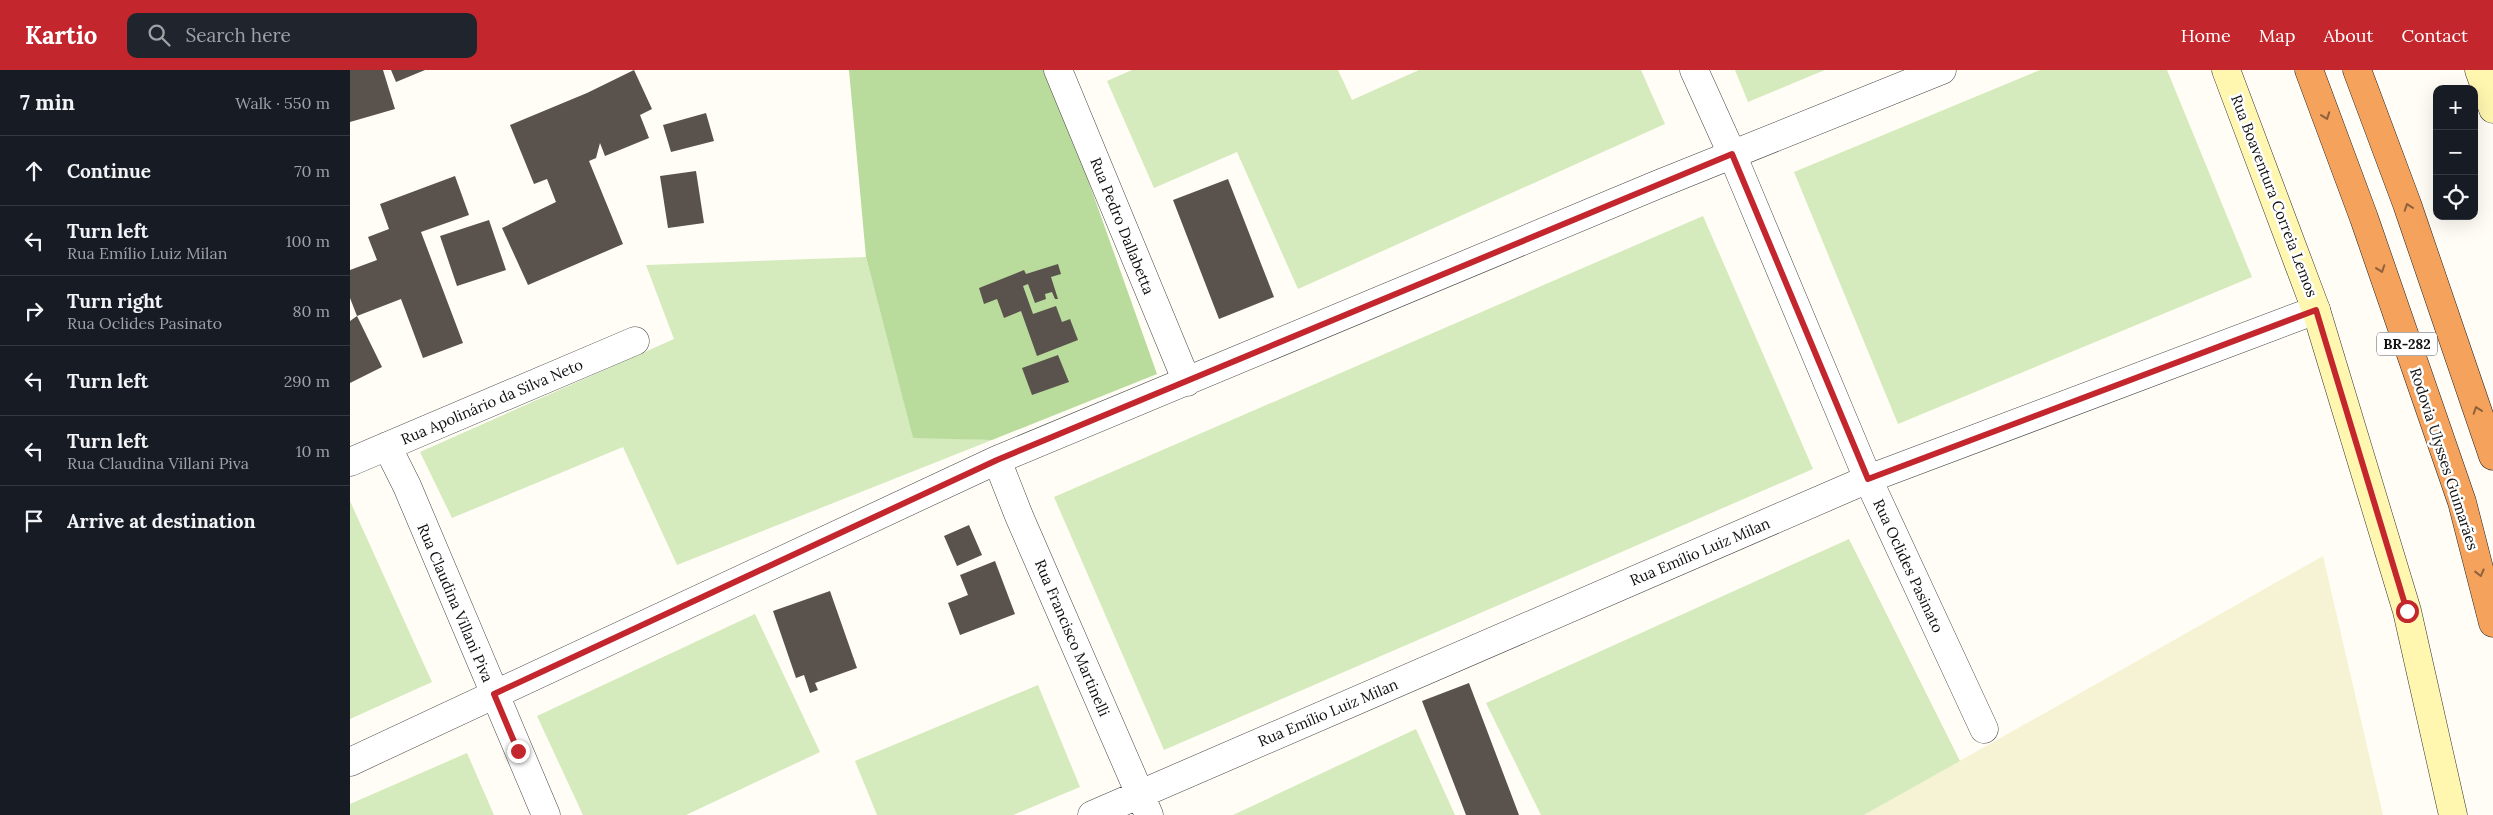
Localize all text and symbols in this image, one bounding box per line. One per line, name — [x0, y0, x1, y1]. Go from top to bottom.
search box — [127, 13, 477, 58]
text: Kartio — [25, 20, 97, 51]
icon: search — [145, 21, 173, 49]
text: Search here — [185, 23, 291, 47]
text: Home — [2181, 24, 2231, 47]
text: Map — [2259, 24, 2295, 47]
text: About — [2323, 24, 2373, 47]
text: Contact — [2401, 24, 2468, 47]
map controls — [2433, 85, 2478, 220]
button: + — [2433, 85, 2478, 130]
text: 7 min — [20, 89, 75, 116]
street label: Rua Boaventura Correia Lemos — [2227, 92, 2322, 300]
text: Walk · 550 m — [235, 93, 330, 113]
one-way arrow — [2320, 111, 2330, 120]
button: − — [2433, 130, 2478, 175]
street label: Rua Pedro Dallabetta — [1086, 155, 1159, 297]
icon: ahead — [20, 157, 48, 185]
text: Continue — [67, 159, 151, 183]
text: 70 m — [294, 161, 330, 181]
button: locate — [2433, 175, 2478, 220]
one-way arrow — [2403, 203, 2413, 212]
text: Turn left — [67, 219, 148, 243]
icon: left — [20, 227, 48, 255]
text: 100 m — [286, 231, 330, 251]
text: Rua Emílio Luiz Milan — [67, 243, 227, 263]
one-way arrow — [2375, 264, 2385, 272]
text: Turn right — [67, 289, 163, 313]
icon: right — [20, 297, 48, 325]
text: 80 m — [293, 301, 330, 321]
text: Rua Oclides Pasinato — [67, 313, 222, 333]
road number: BR-282 — [2377, 332, 2437, 356]
street label: Rua Apolinário da Silva Neto — [398, 354, 586, 449]
street label: Rodovia Ulysses Guimarães — [2406, 365, 2483, 552]
icon: left — [20, 367, 48, 395]
text: Turn left — [67, 369, 148, 393]
text: 290 m — [284, 371, 330, 391]
one-way arrow — [2473, 407, 2483, 415]
text: Turn left — [67, 429, 148, 453]
icon: left — [20, 437, 48, 465]
text: 10 m — [296, 441, 330, 461]
text: Rua Claudina Villani Piva — [67, 453, 249, 473]
street label: Rua Oclides Pasinato — [1869, 496, 1948, 636]
icon: arrive — [20, 507, 48, 535]
text: Arrive at destination — [67, 509, 256, 533]
street label: Rua Emílio Luiz Milan — [1627, 513, 1773, 590]
street label: Rua Claudina Villani Piva — [413, 521, 498, 685]
street label: Rua Francisco Martinelli — [1031, 556, 1114, 719]
one-way arrow — [2474, 568, 2485, 577]
route start — [2396, 600, 2419, 623]
street label: Rua Emílio Luiz Milan — [1255, 674, 1401, 751]
route end — [507, 740, 530, 763]

